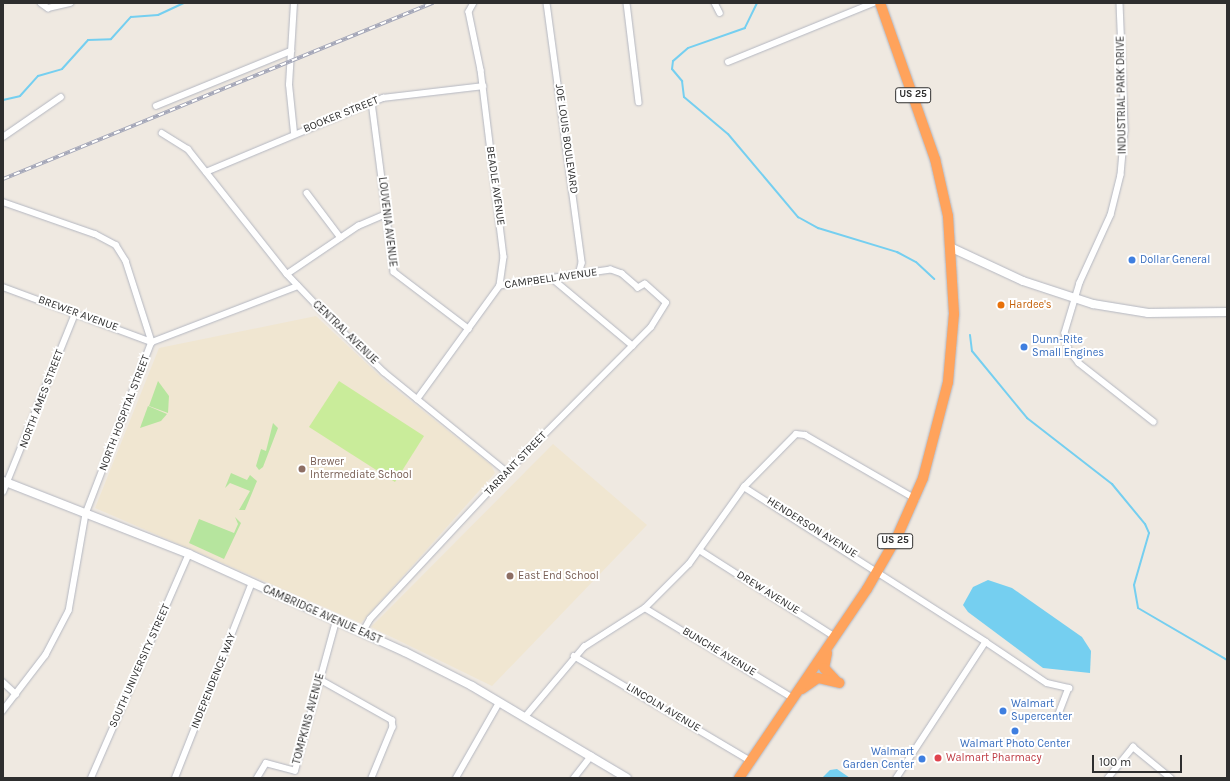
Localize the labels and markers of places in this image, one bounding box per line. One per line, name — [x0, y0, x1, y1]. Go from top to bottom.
place label: Dollar General — [1140, 253, 1210, 267]
marker: Dollar General — [1127, 255, 1137, 265]
place label: Hardee's — [1009, 298, 1051, 312]
marker: Hardee's — [996, 300, 1006, 310]
place label: Dunn-Rite Small Engines — [1032, 334, 1104, 360]
marker: Dunn-Rite Small Engines — [1019, 342, 1029, 352]
place label: Brewer Intermediate School — [310, 456, 412, 482]
marker: Brewer Intermediate School — [297, 464, 307, 474]
place label: East End School — [518, 569, 599, 583]
marker: East End School — [505, 571, 515, 581]
place label: Walmart Supercenter — [1011, 698, 1072, 724]
marker: Walmart Supercenter — [998, 706, 1008, 716]
marker: Walmart Photo Center — [1010, 726, 1020, 736]
place label: Walmart Photo Center — [960, 737, 1070, 751]
place label: Walmart Garden Center — [843, 746, 914, 772]
place label: Walmart Pharmacy — [946, 751, 1042, 765]
marker: Walmart Pharmacy — [933, 753, 943, 763]
marker: Walmart Garden Center — [917, 754, 927, 764]

